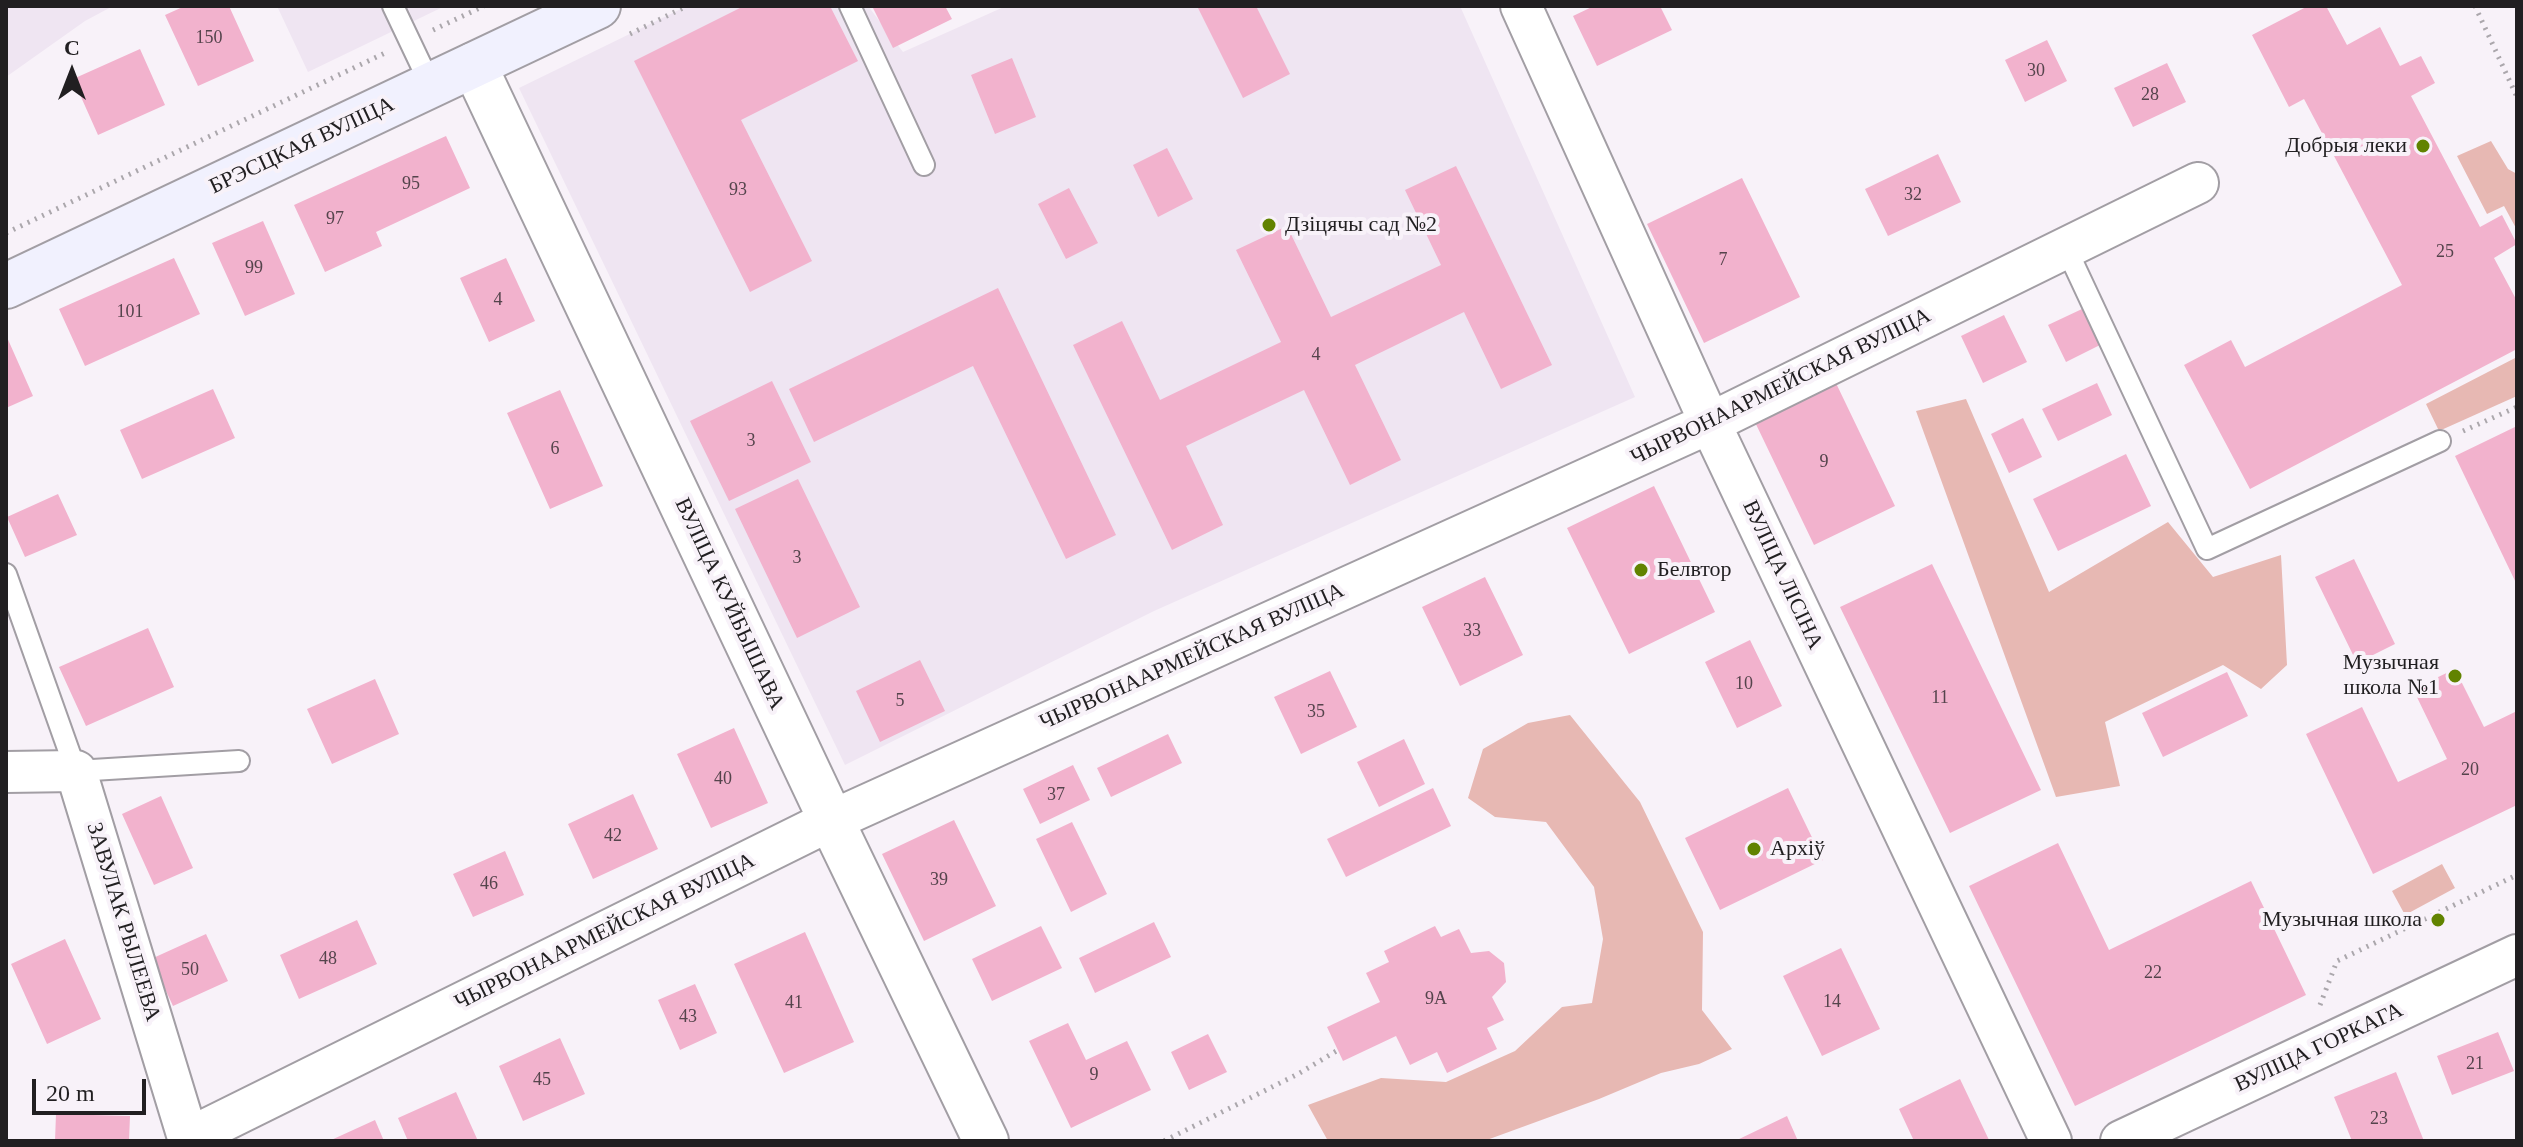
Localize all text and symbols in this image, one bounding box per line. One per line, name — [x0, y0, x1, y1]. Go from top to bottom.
house number: 150 — [196, 27, 222, 49]
north arrow — [32, 32, 112, 112]
text: С — [64, 35, 80, 60]
house number: 30 — [2027, 60, 2045, 82]
house number: 28 — [2141, 84, 2159, 106]
street label: БРЭСЦКАЯ ВУЛІЦА — [205, 92, 399, 200]
place label: Добрыя леки — [2285, 133, 2407, 159]
marker: Добрыя леки — [2414, 137, 2432, 155]
house number: 95 — [402, 173, 420, 195]
house number: 93 — [729, 179, 747, 201]
house number: 32 — [1904, 184, 1922, 206]
house number: 97 — [326, 208, 344, 230]
place label: Дзіцячы сад №2 — [1285, 212, 1437, 238]
marker: Дзіцячы сад №2 — [1260, 216, 1278, 234]
house number: 25 — [2436, 241, 2454, 263]
house number: 7 — [1718, 249, 1728, 271]
house number: 99 — [245, 257, 263, 279]
house number: 4 — [494, 289, 502, 311]
house number: 101 — [116, 301, 144, 323]
street label: ЧЫРВОНААРМЕЙСКАЯ ВУЛІЦА — [1627, 303, 1935, 471]
house number: 4 — [1312, 344, 1320, 366]
house number: 3 — [746, 430, 756, 452]
house number: 6 — [550, 438, 560, 460]
house number: 9 — [1820, 451, 1828, 473]
street label: ВУЛІЦА КУЙБЫШАВА — [668, 494, 790, 714]
street label: ВУЛІЦА ЛІСІНА — [1736, 496, 1828, 654]
house number: 3 — [792, 547, 802, 569]
place label: Белвтор — [1657, 557, 1732, 583]
marker: Белвтор — [1632, 561, 1650, 579]
street label: ЧЫРВОНААРМЕЙСКАЯ ВУЛІЦА — [1036, 578, 1348, 736]
house number: 33 — [1463, 620, 1481, 642]
place label: Музычная школа №1 — [2343, 650, 2439, 702]
marker: Музычная школа №1 — [2446, 667, 2464, 685]
house number: 10 — [1735, 673, 1753, 695]
house number: 11 — [1931, 687, 1949, 709]
house number: 5 — [896, 690, 904, 712]
house number: 35 — [1307, 701, 1325, 723]
house number: 20 — [2461, 759, 2479, 781]
house number: 40 — [714, 768, 732, 790]
house number: 37 — [1047, 784, 1065, 806]
street label: ЗАВУЛАК РЫЛЕЕВА — [80, 820, 166, 1024]
house number: 42 — [604, 825, 622, 847]
place label: Архіў — [1770, 836, 1825, 862]
marker: Архіў — [1745, 840, 1763, 858]
street label: ЧЫРВОНААРМЕЙСКАЯ ВУЛІЦА — [451, 848, 759, 1016]
house number: 39 — [930, 869, 948, 891]
house number: 46 — [480, 873, 498, 895]
place label: Музычная школа — [2262, 907, 2422, 933]
marker: Музычная школа — [2429, 911, 2447, 929]
house number: 48 — [319, 948, 337, 970]
house number: 50 — [181, 959, 199, 981]
house number: 22 — [2144, 962, 2162, 984]
house number: 9А — [1425, 988, 1447, 1010]
house number: 14 — [1823, 991, 1841, 1013]
house number: 41 — [785, 992, 803, 1014]
street label: ВУЛІЦА ГОРКАГА — [2231, 997, 2407, 1099]
house number: 43 — [679, 1006, 697, 1028]
house number: 21 — [2466, 1053, 2484, 1075]
scale bar — [36, 1063, 150, 1113]
house number: 9 — [1090, 1064, 1098, 1086]
house number: 45 — [533, 1069, 551, 1091]
text: 20 m — [46, 1080, 95, 1106]
house number: 23 — [2370, 1108, 2388, 1130]

